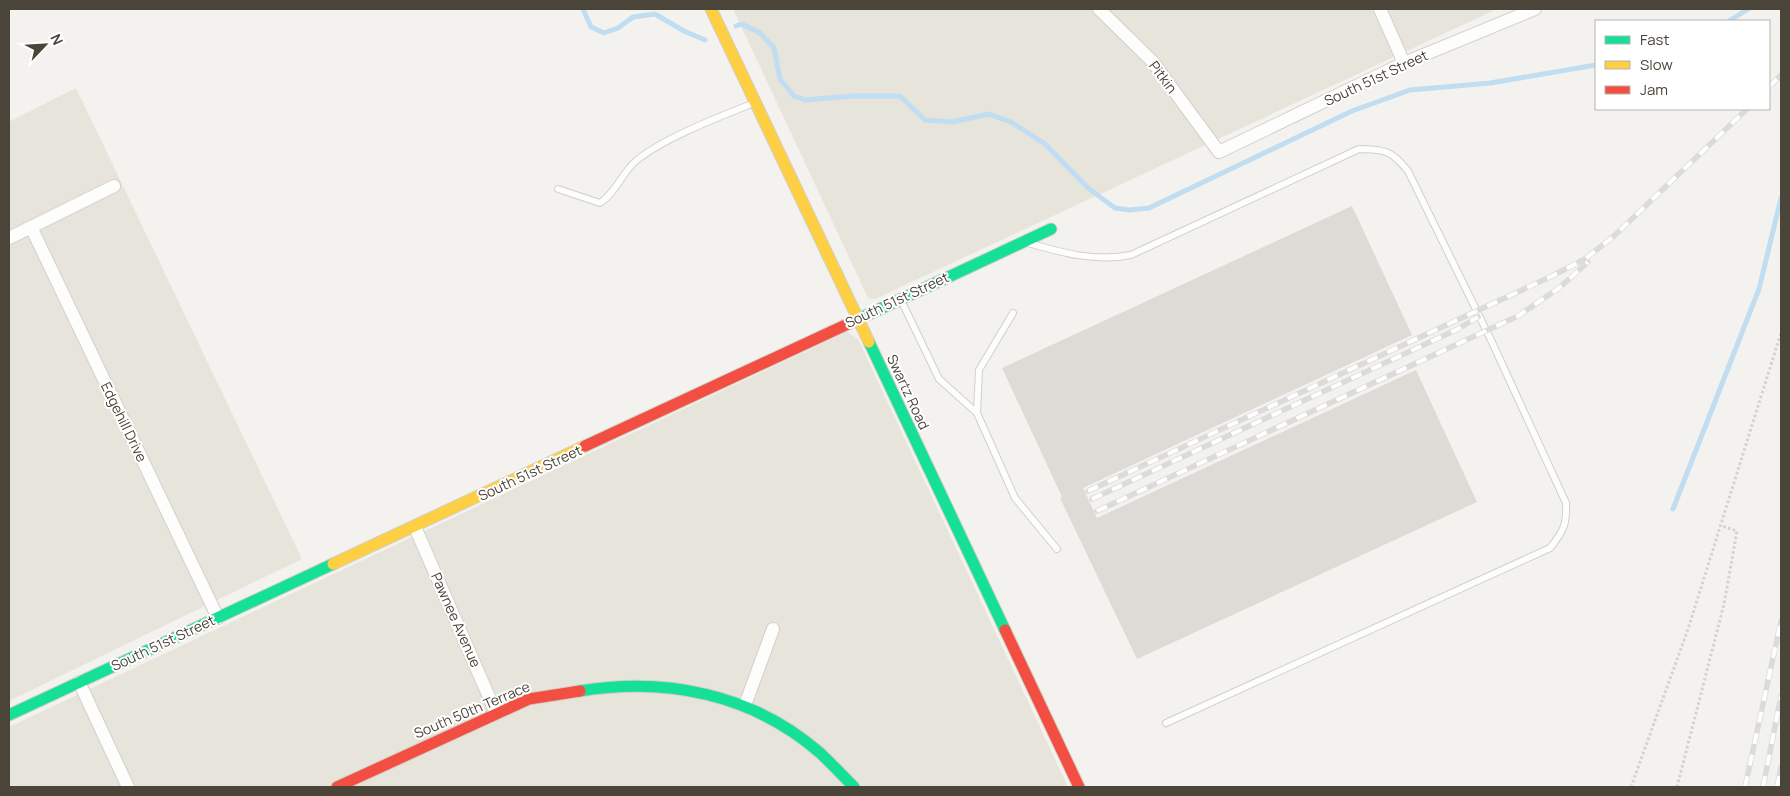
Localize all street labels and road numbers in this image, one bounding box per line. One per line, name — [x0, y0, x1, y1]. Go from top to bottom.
street label: South 51st Street — [1321, 45, 1431, 110]
street label: Pitkin — [1145, 57, 1182, 97]
street label: South 51st Street — [842, 267, 952, 332]
street label: Swartz Road — [883, 351, 934, 432]
street label: Edgehill Drive — [97, 379, 152, 465]
street label: South 51st Street — [475, 440, 585, 505]
street label: Pawnee Avenue — [427, 569, 486, 670]
street label: South 51st Street — [108, 610, 218, 675]
street label: South 50th Terrace — [411, 677, 533, 743]

